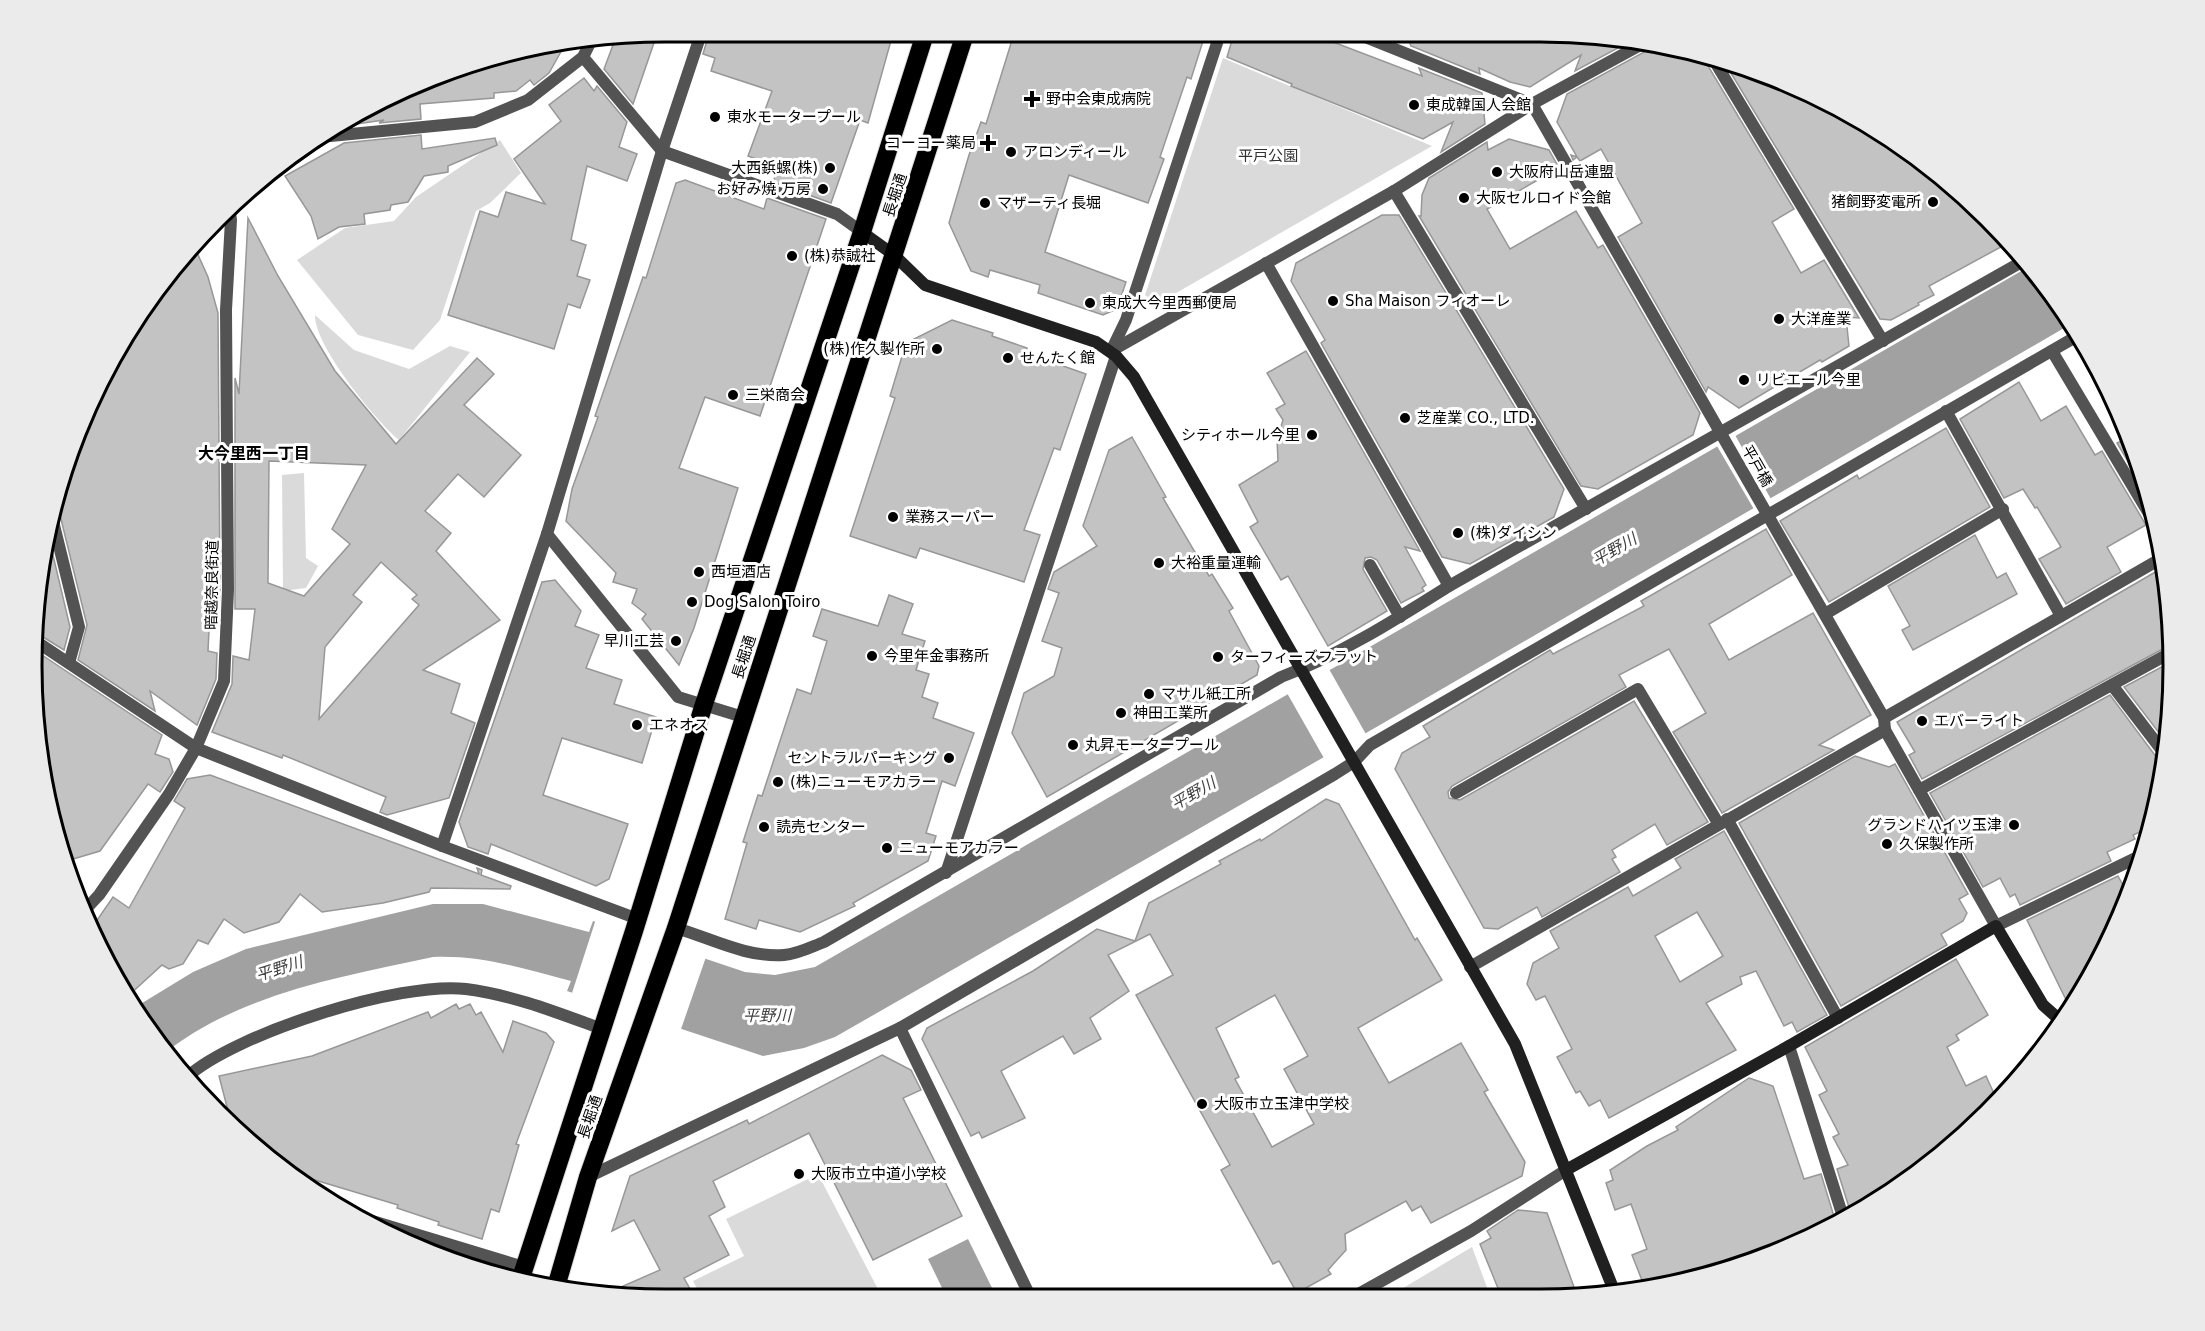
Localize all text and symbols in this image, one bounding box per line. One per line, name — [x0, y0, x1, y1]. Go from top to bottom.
marker: 野中会東成病院 — [1023, 90, 1041, 108]
place label: 野中会東成病院 — [1046, 90, 1151, 108]
place label: 東成韓国人会館 — [1426, 96, 1531, 114]
marker: 東成韓国人会館 — [1407, 98, 1421, 112]
place label: 東水モータープール — [727, 108, 861, 126]
marker: 東水モータープール — [708, 110, 722, 124]
place label: コーヨー薬局 — [886, 134, 976, 152]
marker: コーヨー薬局 — [981, 136, 995, 150]
place label: アロンディール — [1023, 143, 1127, 161]
marker: アロンディール — [1004, 145, 1018, 159]
park label: 平戸公園 — [1238, 147, 1298, 165]
place label: 大西鋲螺(株) — [731, 159, 818, 177]
marker: 大西鋲螺(株) — [823, 161, 837, 175]
place label: 大阪府山岳連盟 — [1509, 163, 1614, 181]
marker: 大阪府山岳連盟 — [1490, 165, 1504, 179]
street label: 長堀通 — [879, 171, 911, 219]
place label: お好み焼 万房 — [716, 180, 811, 198]
marker: お好み焼 万房 — [816, 182, 830, 196]
place label: 大阪セルロイド会館 — [1476, 189, 1611, 207]
marker: 大阪セルロイド会館 — [1457, 191, 1471, 205]
place label: 猪飼野変電所 — [1831, 193, 1921, 211]
place label: マザーティ長堀 — [997, 194, 1101, 212]
marker: 猪飼野変電所 — [1926, 195, 1940, 209]
marker: マザーティ長堀 — [978, 196, 992, 210]
place label: (株)恭誠社 — [804, 247, 876, 265]
marker: (株)恭誠社 — [785, 249, 799, 263]
place label: Sha Maison フィオーレ — [1345, 292, 1510, 310]
place label: 東成大今里西郵便局 — [1102, 294, 1237, 312]
marker: Sha Maison フィオーレ — [1326, 294, 1340, 308]
marker: 東成大今里西郵便局 — [1083, 296, 1097, 310]
place label: 大洋産業 — [1791, 310, 1851, 328]
marker: 大洋産業 — [1772, 312, 1786, 326]
place label: (株)作久製作所 — [823, 340, 925, 358]
marker: (株)作久製作所 — [930, 342, 944, 356]
place label: せんたく館 — [1020, 349, 1095, 367]
marker: せんたく館 — [1001, 351, 1015, 365]
place label: リビエール今里 — [1756, 371, 1861, 389]
marker: リビエール今里 — [1737, 373, 1751, 387]
place label: 三栄商会 — [745, 386, 805, 404]
marker: 三栄商会 — [726, 388, 740, 402]
place label: 芝産業 CO., LTD. — [1417, 409, 1535, 427]
marker: 芝産業 CO., LTD. — [1398, 411, 1412, 425]
place label: シティホール今里 — [1181, 426, 1300, 444]
marker: シティホール今里 — [1305, 428, 1319, 442]
street label: 平戸橋 — [1738, 442, 1776, 490]
district label: 大今里西一丁目 — [198, 444, 310, 463]
place label: 業務スーパー — [905, 508, 995, 526]
marker: 業務スーパー — [886, 510, 900, 524]
place label: (株)ダイシン — [1470, 524, 1557, 542]
marker: (株)ダイシン — [1451, 526, 1465, 540]
water label: 平野川 — [1589, 528, 1642, 570]
street label: 暗越奈良街道 — [202, 540, 222, 630]
place label: 大裕重量運輸 — [1171, 554, 1261, 572]
marker: 大裕重量運輸 — [1152, 556, 1166, 570]
place label: 西垣酒店 — [711, 563, 771, 581]
marker: 西垣酒店 — [692, 565, 706, 579]
place label: Dog Salon Toiro — [704, 593, 820, 611]
marker: Dog Salon Toiro — [685, 595, 699, 609]
place label: 早川工芸 — [604, 632, 664, 650]
street label: 長堀通 — [728, 633, 760, 681]
marker: 早川工芸 — [669, 634, 683, 648]
place label: 今里年金事務所 — [884, 647, 989, 665]
place label: ターフィーズフラット — [1230, 648, 1378, 666]
marker: 今里年金事務所 — [865, 649, 879, 663]
marker: ターフィーズフラット — [1211, 650, 1225, 664]
place label: マサル紙工所 — [1161, 685, 1251, 703]
marker: マサル紙工所 — [1142, 687, 1156, 701]
place label: 神田工業所 — [1133, 704, 1208, 722]
marker: 神田工業所 — [1114, 706, 1128, 720]
place label: エバーライト — [1934, 712, 2024, 730]
marker: エバーライト — [1915, 714, 1929, 728]
place label: エネオス — [649, 716, 709, 734]
marker: エネオス — [630, 718, 644, 732]
place label: 丸昇モータープール — [1085, 736, 1219, 754]
marker: 丸昇モータープール — [1066, 738, 1080, 752]
place label: セントラルパーキング — [787, 749, 937, 767]
marker: セントラルパーキング — [942, 751, 956, 765]
water label: 平野川 — [1168, 772, 1221, 814]
place label: (株)ニューモアカラー — [790, 773, 937, 791]
marker: (株)ニューモアカラー — [771, 775, 785, 789]
place label: グランドハイツ玉津 — [1867, 816, 2002, 834]
place label: 読売センター — [776, 818, 866, 836]
marker: グランドハイツ玉津 — [2007, 818, 2021, 832]
marker: 読売センター — [757, 820, 771, 834]
place label: 久保製作所 — [1899, 835, 1974, 853]
marker: 久保製作所 — [1880, 837, 1894, 851]
place label: ニューモアカラー — [899, 839, 1019, 857]
marker: ニューモアカラー — [880, 841, 894, 855]
water label: 平野川 — [253, 951, 307, 985]
water label: 平野川 — [743, 1006, 793, 1025]
street label: 長堀通 — [574, 1093, 606, 1141]
place label: 大阪市立玉津中学校 — [1214, 1095, 1349, 1113]
marker: 大阪市立玉津中学校 — [1195, 1097, 1209, 1111]
place label: 大阪市立中道小学校 — [811, 1165, 946, 1183]
marker: 大阪市立中道小学校 — [792, 1167, 806, 1181]

